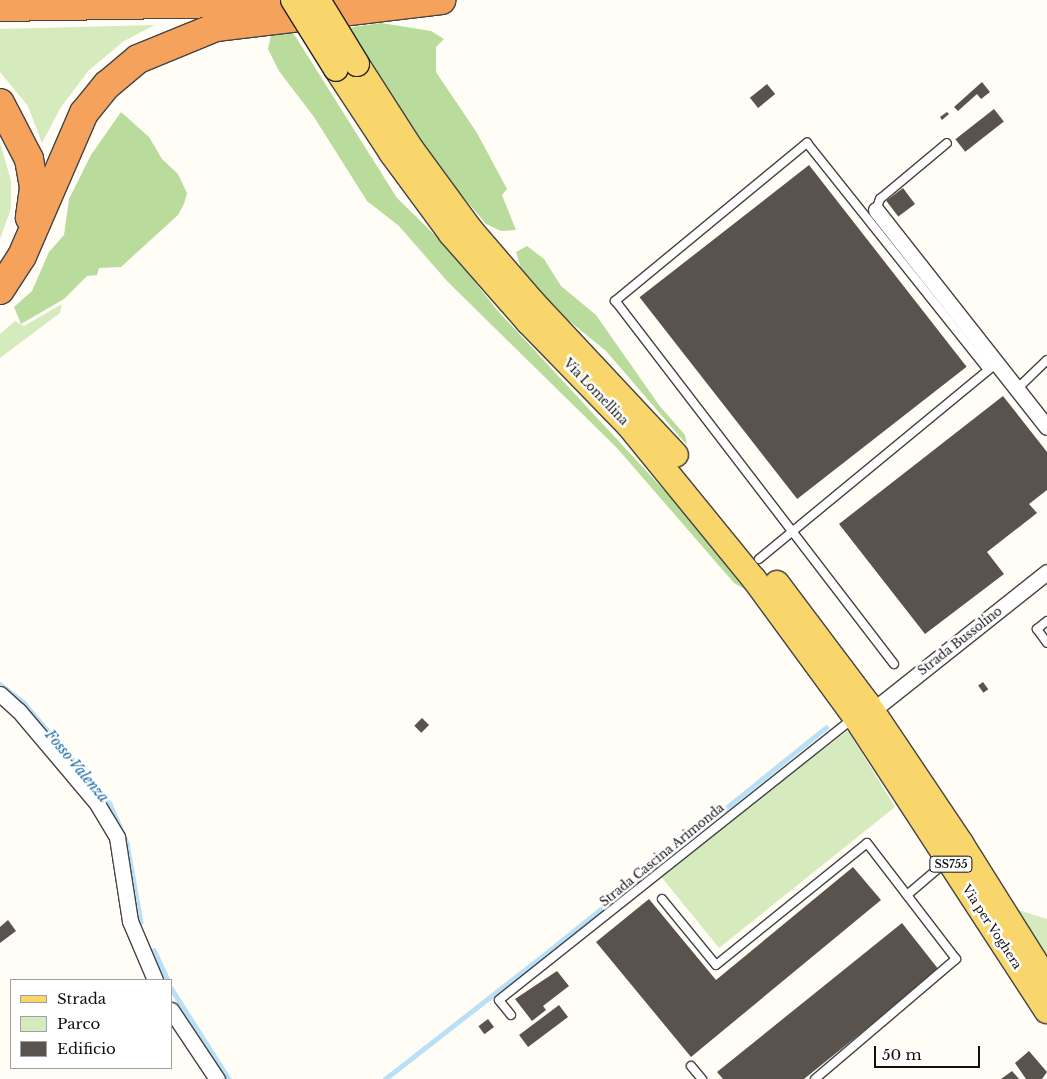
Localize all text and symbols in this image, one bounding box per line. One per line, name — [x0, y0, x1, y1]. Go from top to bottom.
street label: Via Lomellina — [561, 356, 631, 428]
street label: Strada Bussolino — [915, 604, 1005, 678]
water label: Fosso Valenza — [42, 726, 112, 806]
street label: Strada Cascina Arimonda — [597, 800, 727, 910]
road number: SS755 — [928, 856, 974, 872]
street label: Via per Voghera — [959, 882, 1025, 972]
legend — [10, 979, 172, 1069]
text: Strada — [57, 989, 106, 1008]
text: Parco — [57, 1014, 100, 1033]
scale bar — [877, 1036, 983, 1068]
text: Edificio — [57, 1039, 116, 1058]
text: 50 m — [882, 1045, 922, 1064]

